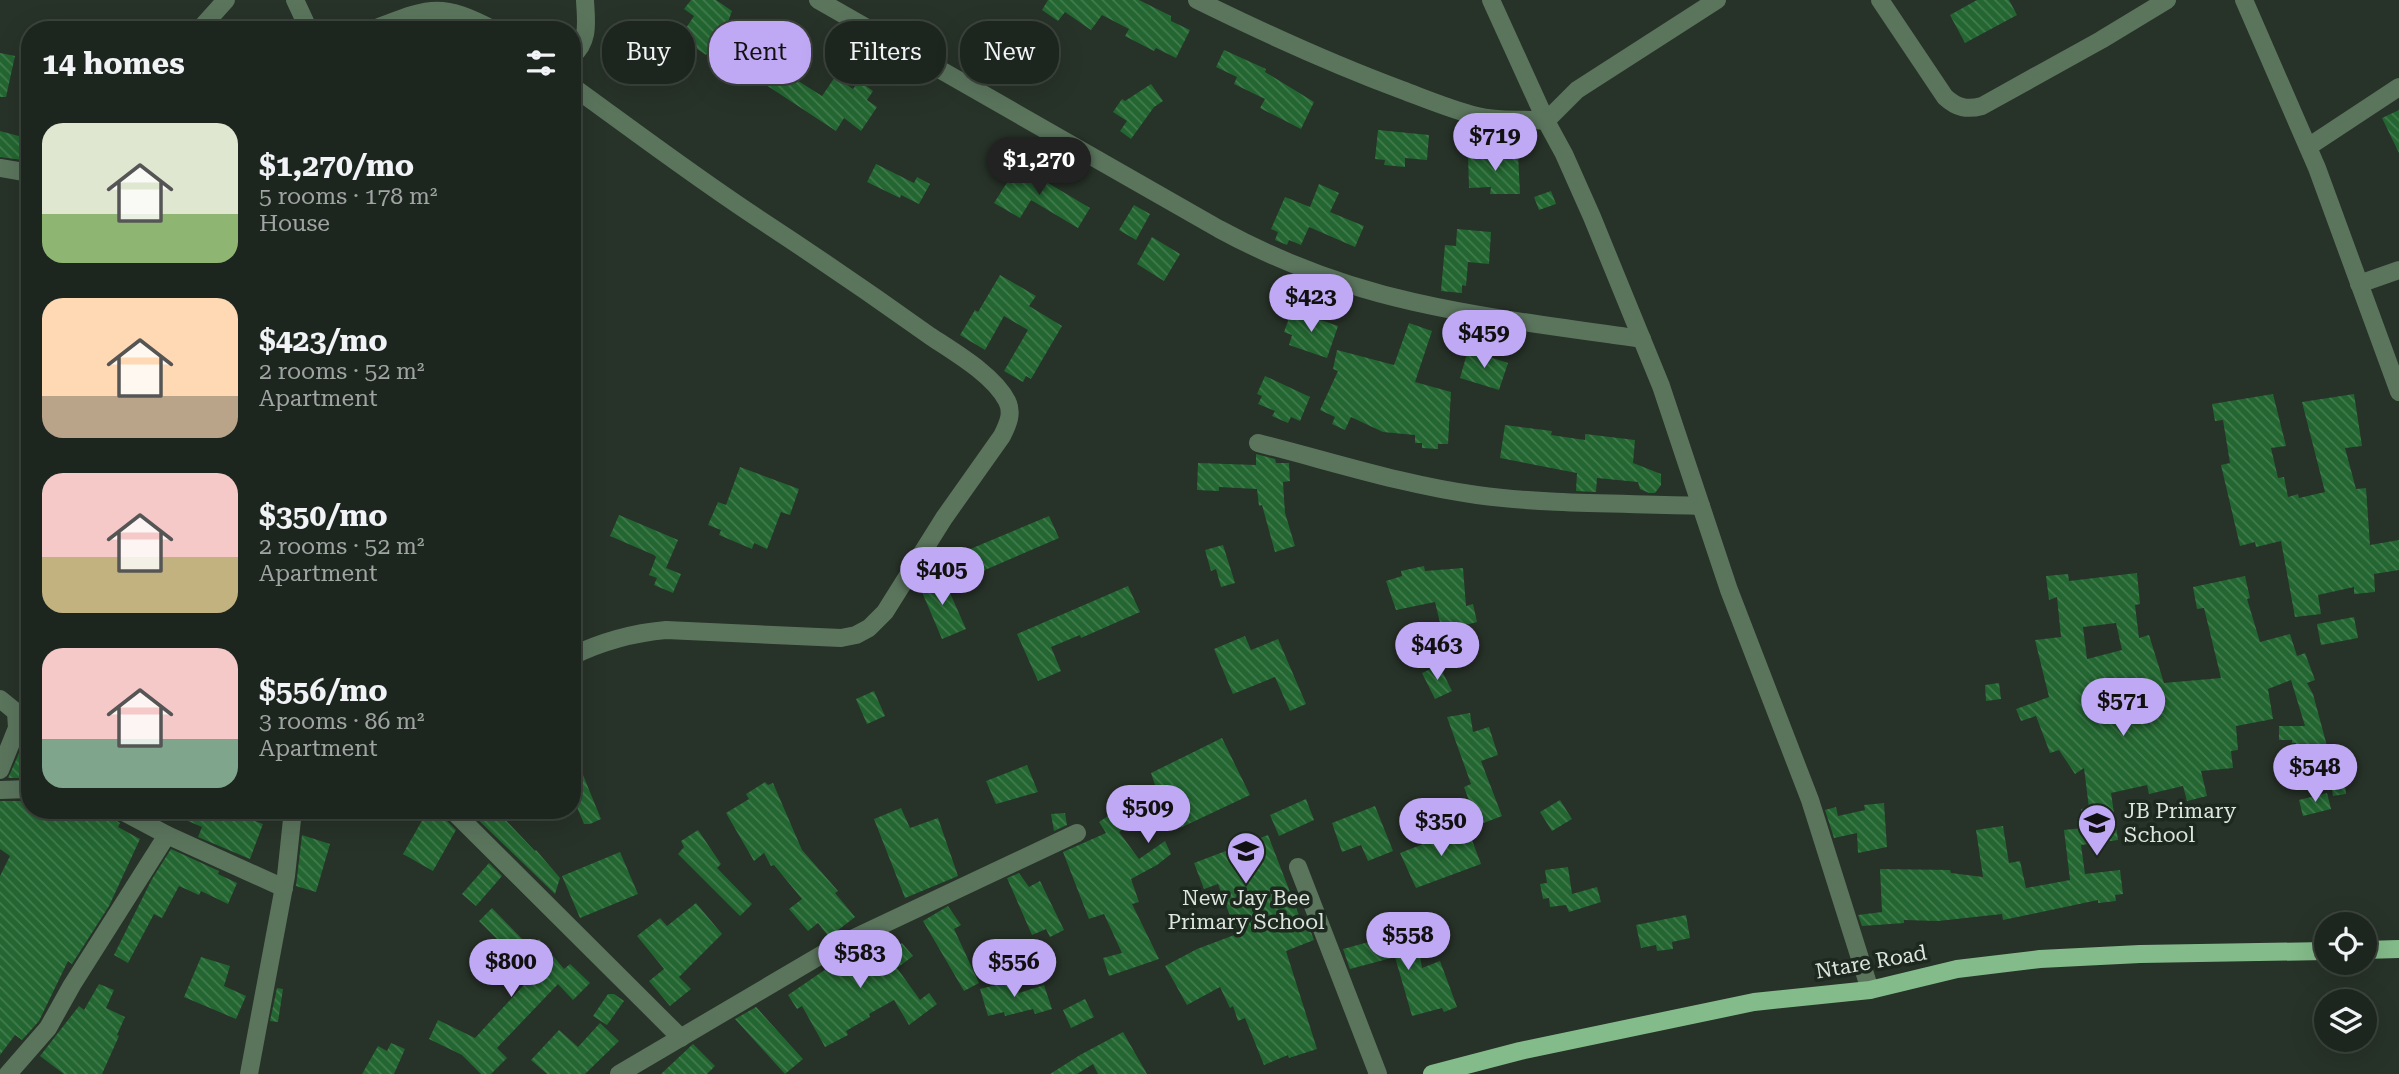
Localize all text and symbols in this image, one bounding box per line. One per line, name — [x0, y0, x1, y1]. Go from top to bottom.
chip: Buy — [602, 21, 695, 84]
chip: Rent — [709, 21, 811, 84]
chip: Filters — [825, 21, 946, 84]
chip: New — [960, 21, 1059, 84]
icon: filters — [522, 44, 560, 82]
text: 14 homes — [42, 46, 185, 81]
pin: $719 — [1454, 114, 1536, 173]
text: $719 — [1469, 122, 1521, 149]
pin: $1,270 — [982, 138, 1096, 197]
text: $1,270 — [1003, 146, 1075, 173]
text: $1,270/mo — [259, 148, 414, 183]
icon: home — [98, 151, 182, 235]
text: 5 rooms · 178 m² — [259, 183, 437, 210]
text: House — [259, 210, 330, 237]
pin: $423 — [1270, 274, 1352, 334]
text: $423 — [1285, 283, 1337, 310]
pin: $459 — [1443, 310, 1525, 370]
text: $459 — [1458, 319, 1510, 346]
text: $423/mo — [259, 323, 388, 358]
icon: home — [98, 326, 182, 410]
text: 2 rooms · 52 m² — [259, 358, 425, 385]
text: Apartment — [259, 385, 378, 412]
text: $350/mo — [259, 498, 388, 533]
icon: home — [98, 501, 182, 585]
text: 2 rooms · 52 m² — [259, 533, 425, 560]
pin: $405 — [901, 548, 983, 607]
text: $405 — [916, 556, 968, 583]
text: Apartment — [259, 560, 378, 587]
pin: $463 — [1396, 622, 1478, 682]
text: $463 — [1411, 631, 1463, 658]
text: $556/mo — [259, 673, 388, 708]
icon: home — [98, 676, 182, 760]
pin: $571 — [2082, 678, 2164, 738]
text: $571 — [2097, 687, 2149, 714]
text: 3 rooms · 86 m² — [259, 708, 425, 735]
text: Apartment — [259, 735, 378, 762]
pin: $548 — [2274, 744, 2356, 804]
text: $548 — [2289, 753, 2341, 780]
pin: $509 — [1107, 786, 1189, 845]
text: $509 — [1122, 794, 1174, 821]
pin: $350 — [1400, 798, 1482, 858]
place label: JB Primary School — [2124, 799, 2237, 847]
school or university icon: JB Primary School — [2076, 802, 2118, 857]
text: $350 — [1415, 807, 1467, 834]
school or university icon: New Jay Bee Primary School — [1225, 830, 1267, 885]
place label: New Jay Bee Primary School — [1167, 886, 1325, 934]
pin: $558 — [1367, 912, 1449, 972]
map controls — [2314, 912, 2377, 1052]
button: locate — [2314, 912, 2377, 975]
text: $558 — [1382, 921, 1434, 948]
pin: $583 — [819, 930, 901, 990]
text: $583 — [834, 939, 886, 966]
pin: $800 — [470, 940, 552, 999]
pin: $556 — [973, 940, 1055, 999]
street label: Ntare Road — [1813, 940, 1929, 984]
text: $800 — [485, 948, 537, 975]
text: $556 — [988, 948, 1040, 975]
button: layers — [2314, 989, 2377, 1052]

